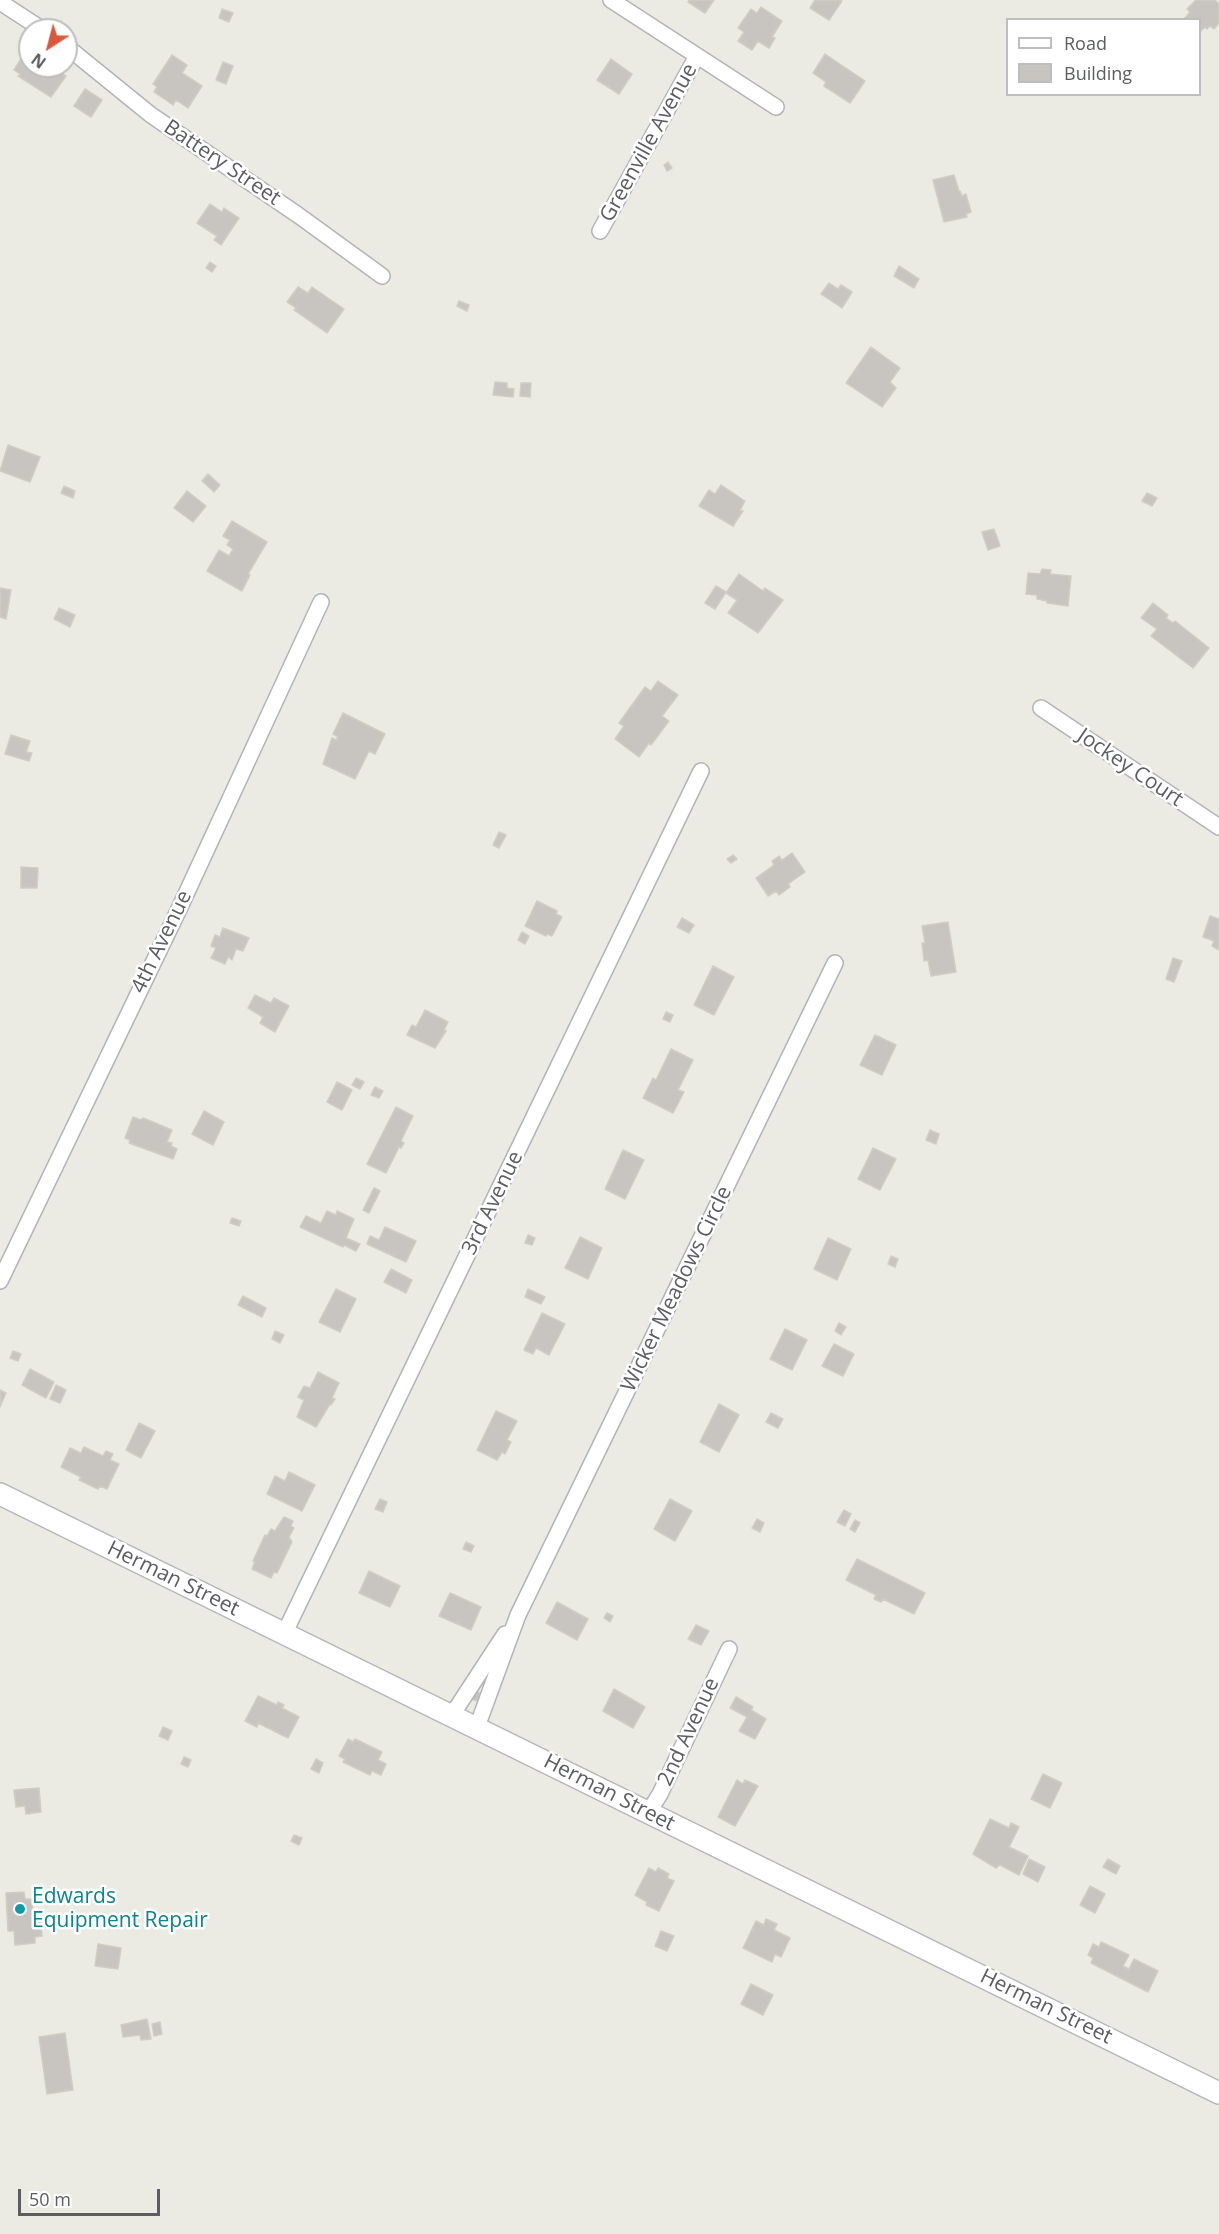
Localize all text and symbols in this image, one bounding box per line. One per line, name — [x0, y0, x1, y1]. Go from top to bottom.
north arrow — [18, 18, 78, 78]
legend — [1006, 18, 1201, 96]
text: Road — [1064, 31, 1107, 55]
text: N — [27, 48, 50, 74]
street label: Greenville Avenue — [595, 59, 703, 227]
text: Building — [1064, 61, 1132, 85]
street label: Battery Street — [159, 115, 285, 211]
street label: Jockey Court — [1072, 723, 1188, 813]
street label: 4th Avenue — [126, 887, 198, 997]
street label: 3rd Avenue — [457, 1147, 529, 1259]
street label: Wicker Meadows Circle — [616, 1182, 738, 1396]
street label: Herman Street — [103, 1536, 243, 1622]
street label: 2nd Avenue — [653, 1674, 725, 1790]
street label: Herman Street — [539, 1749, 679, 1837]
place label: Edwards Equipment Repair — [32, 1884, 208, 1934]
marker: Edwards Equipment Repair — [13, 1902, 27, 1916]
street label: Herman Street — [976, 1964, 1116, 2050]
scale bar — [21, 2177, 164, 2215]
text: 50 m — [29, 2187, 71, 2211]

